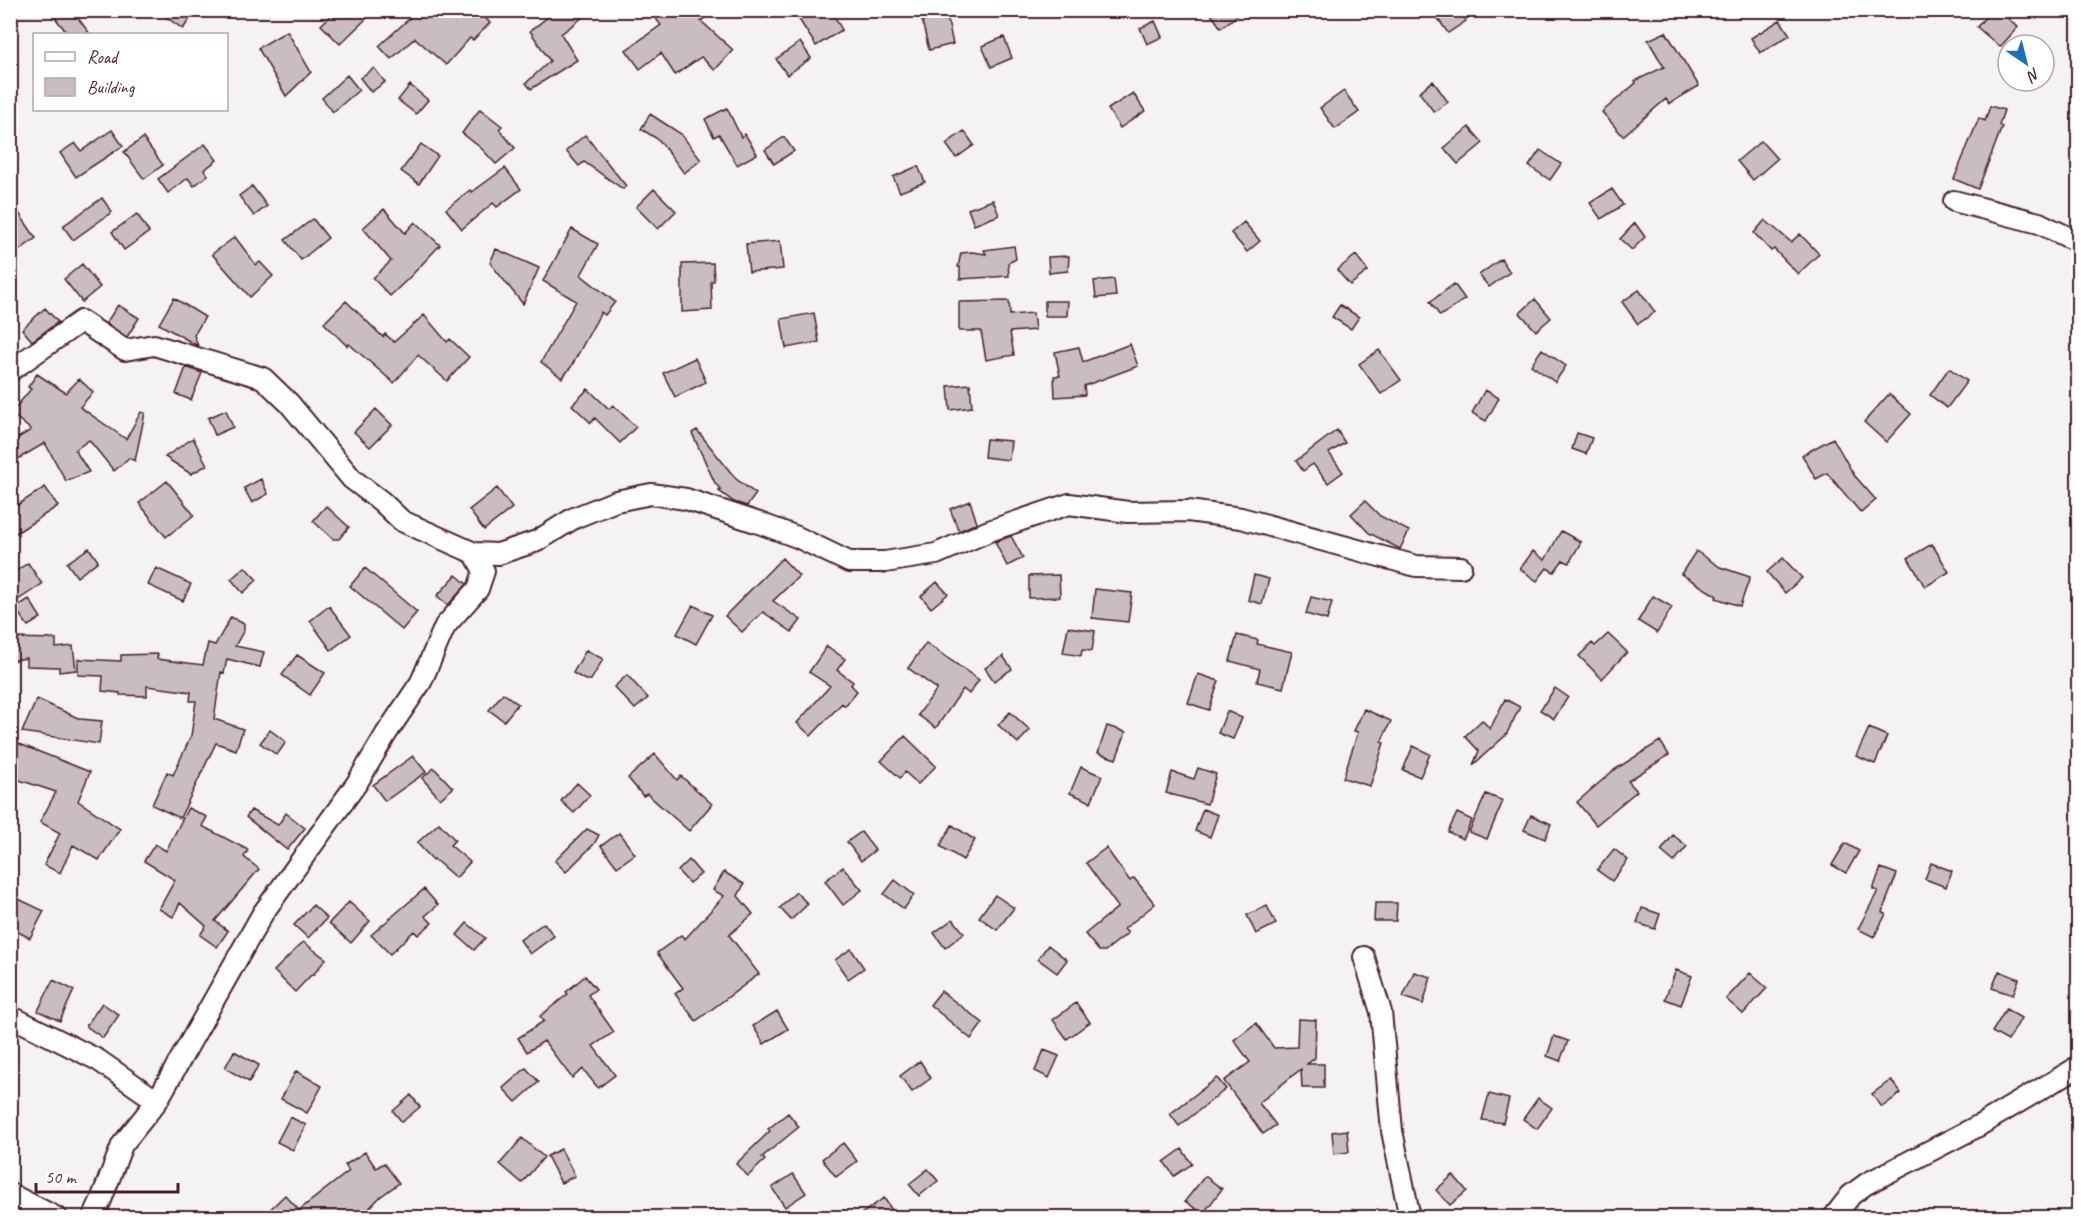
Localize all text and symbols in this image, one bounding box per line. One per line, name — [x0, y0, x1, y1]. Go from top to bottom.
legend — [33, 33, 228, 111]
north arrow — [1996, 33, 2056, 93]
text: Road — [87, 46, 120, 68]
text: N — [2022, 63, 2044, 87]
text: Building — [87, 76, 136, 98]
scale bar — [36, 1156, 178, 1194]
text: 50 m — [45, 1166, 78, 1188]

